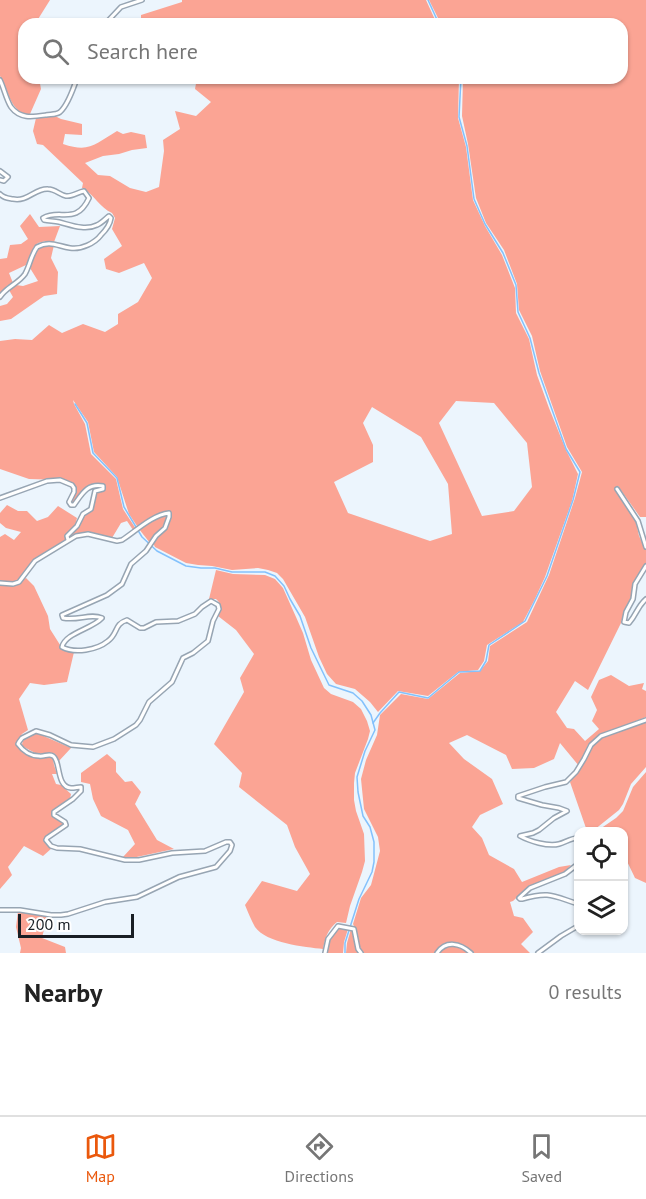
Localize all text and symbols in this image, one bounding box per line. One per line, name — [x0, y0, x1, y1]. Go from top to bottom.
search box — [18, 18, 628, 84]
icon: search — [39, 35, 72, 68]
text: Search here — [87, 37, 198, 65]
map controls — [574, 827, 628, 935]
button: locate — [574, 827, 628, 881]
button: layers — [574, 881, 628, 935]
scale bar — [18, 911, 134, 938]
text: 200 m — [27, 914, 70, 934]
text: Nearby — [24, 976, 102, 1009]
text: 0 results — [549, 979, 622, 1005]
tab: Map — [84, 1130, 117, 1186]
tab: Directions — [285, 1130, 354, 1186]
tab: Saved — [521, 1130, 562, 1186]

